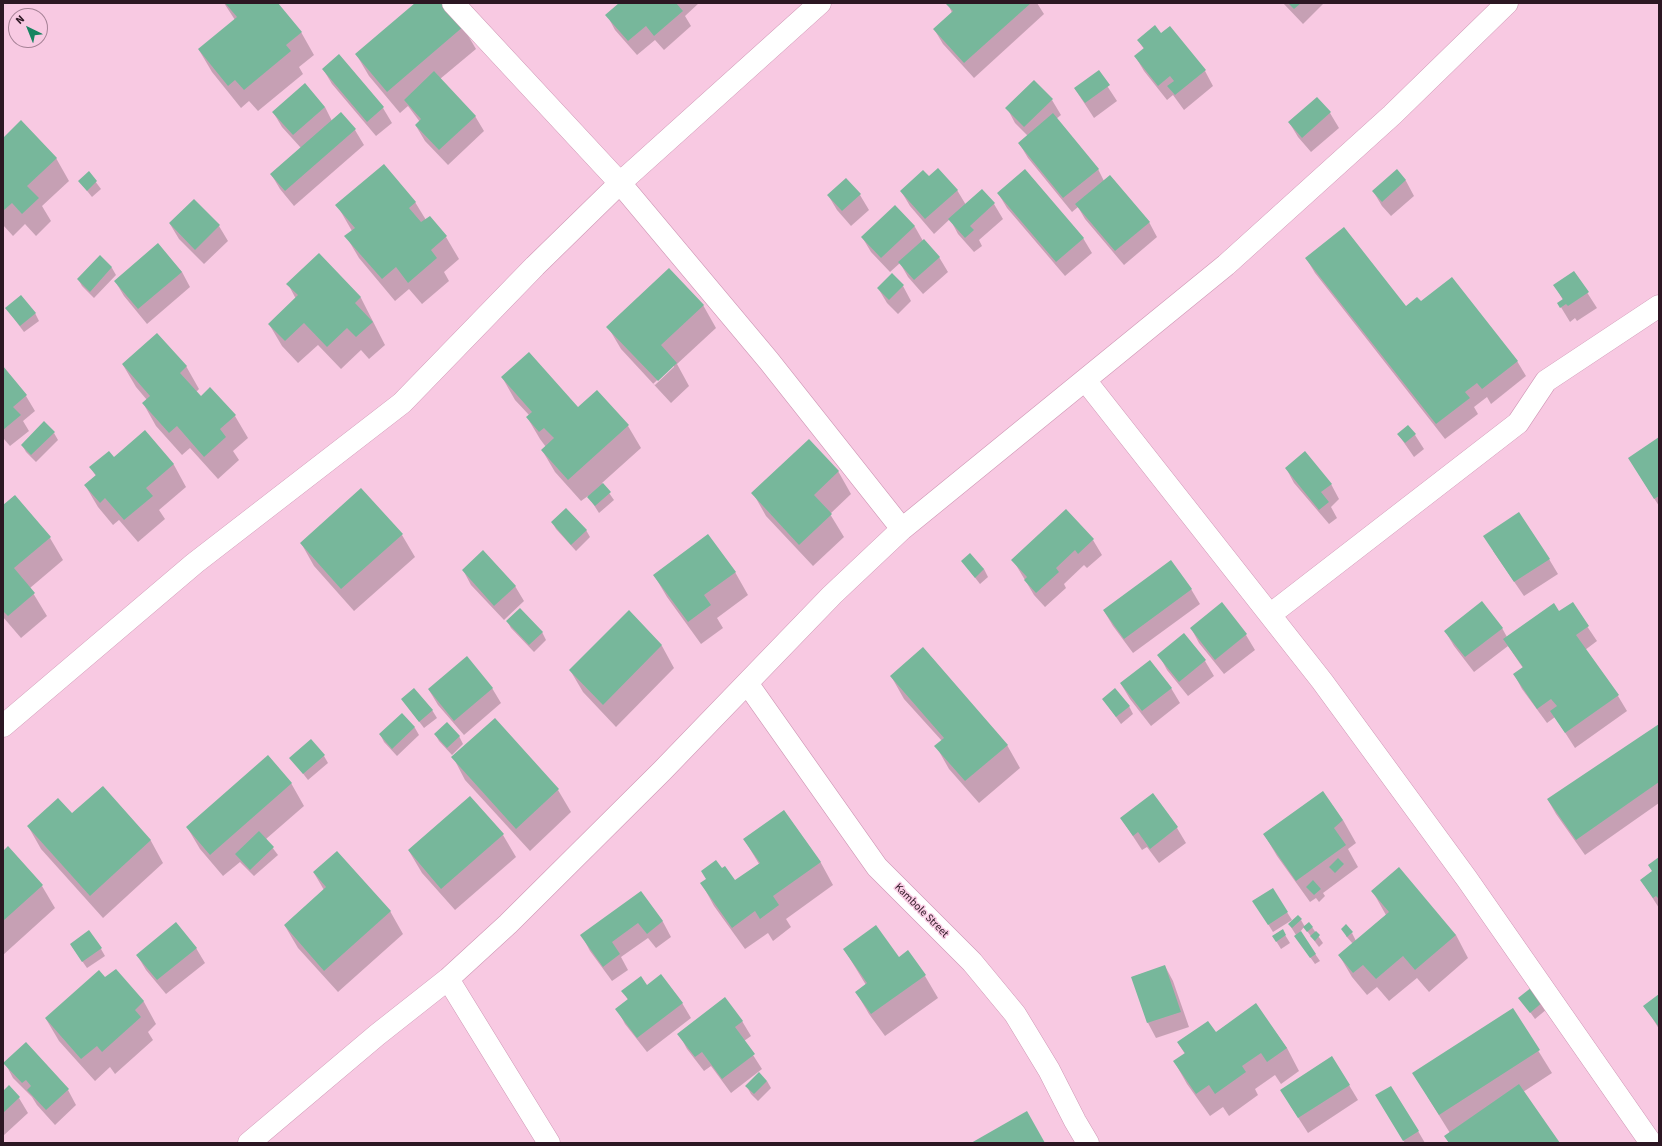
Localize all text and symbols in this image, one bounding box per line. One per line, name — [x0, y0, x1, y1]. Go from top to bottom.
north arrow — [8, 8, 48, 48]
text: N — [12, 12, 28, 28]
street label: Kambole Street — [891, 881, 951, 941]

